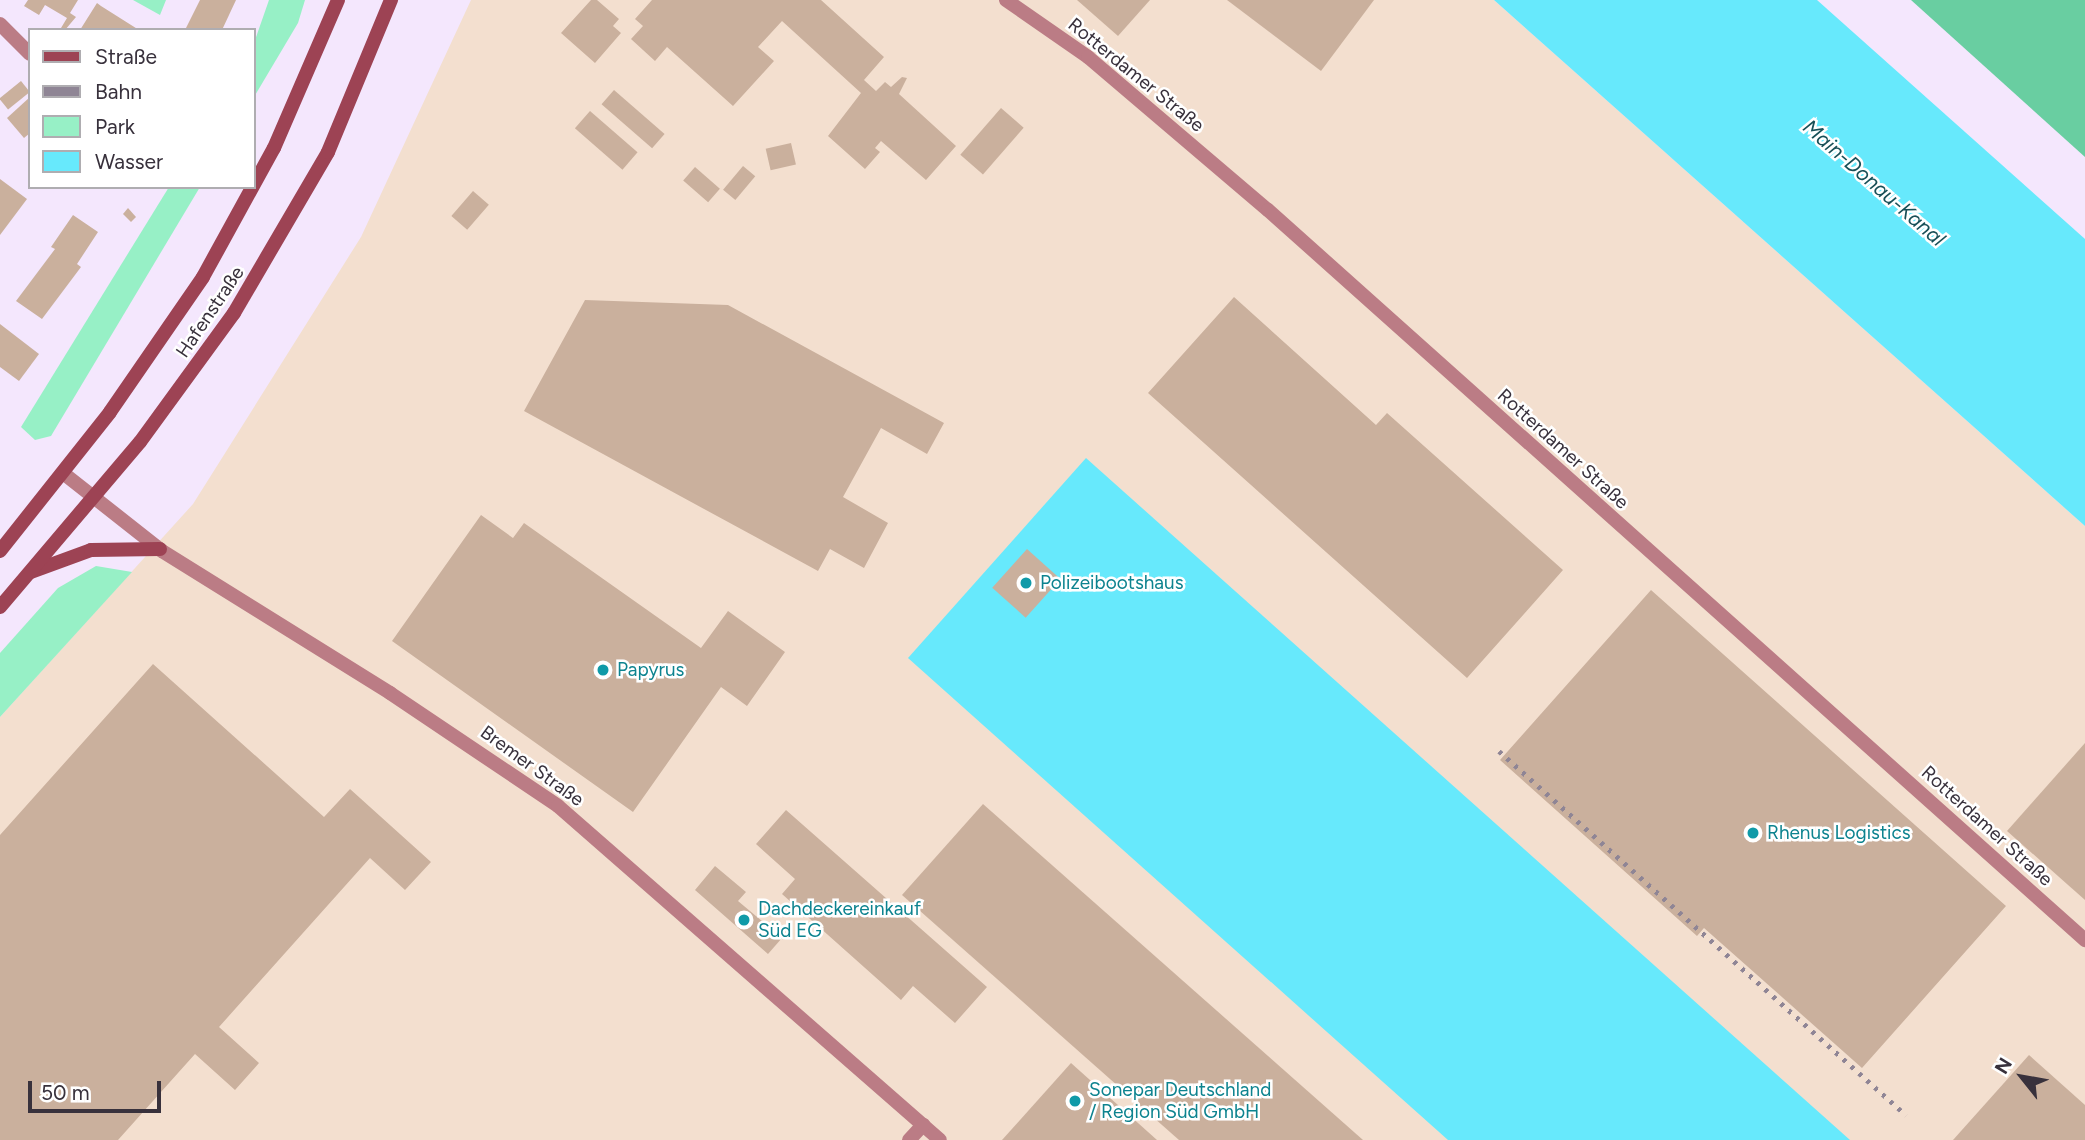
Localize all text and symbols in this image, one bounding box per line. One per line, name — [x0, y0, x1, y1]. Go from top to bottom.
street label: Rotterdamer Straße — [1063, 13, 1209, 137]
legend — [28, 28, 256, 189]
text: Straße — [95, 44, 157, 69]
text: Bahn — [95, 79, 142, 104]
text: Park — [95, 114, 135, 139]
water label: Main-Donau-Kanal — [1798, 114, 1950, 252]
text: Wasser — [95, 149, 163, 174]
street label: Hafenstraße — [171, 262, 249, 362]
street label: Rotterdamer Straße — [1493, 384, 1633, 514]
place label: Polizeibootshaus — [1040, 572, 1183, 594]
marker: Polizeibootshaus — [1018, 575, 1034, 591]
place label: Papyrus — [617, 659, 684, 681]
marker: Papyrus — [595, 662, 611, 678]
street label: Bremer Straße — [476, 721, 588, 811]
street label: Rotterdamer Straße — [1917, 761, 2057, 891]
place label: Rhenus Logistics — [1767, 822, 1911, 844]
marker: Rhenus Logistics — [1745, 825, 1761, 841]
place label: Dachdeckereinkauf Süd EG — [758, 898, 921, 942]
marker: Dachdeckereinkauf Süd EG — [736, 912, 752, 928]
north arrow — [1987, 1042, 2057, 1112]
text: N — [1990, 1054, 2017, 1078]
scale bar — [32, 1066, 164, 1110]
place label: Sonepar Deutschland / Region Süd GmbH — [1089, 1079, 1271, 1123]
text: 50 m — [41, 1080, 90, 1105]
marker: Sonepar Deutschland / Region Süd GmbH — [1067, 1093, 1083, 1109]

